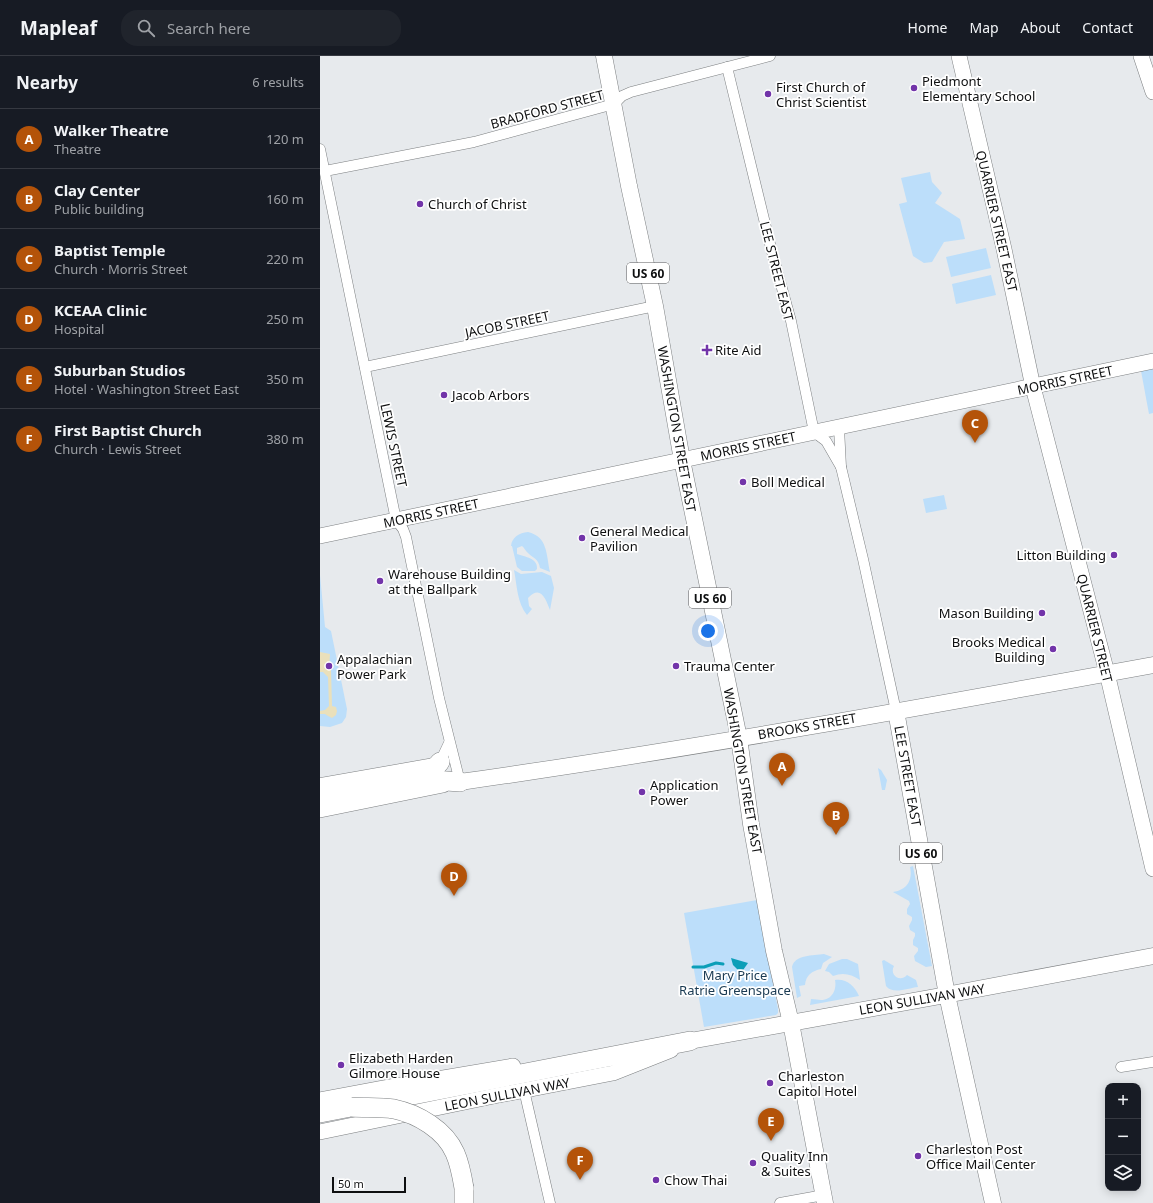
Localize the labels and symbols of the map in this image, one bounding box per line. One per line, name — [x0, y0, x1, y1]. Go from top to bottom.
place label: Piedmont Elementary School — [922, 72, 1035, 105]
place label: First Church of Christ Scientist — [776, 78, 867, 111]
marker: Piedmont Elementary School — [909, 83, 919, 93]
street label: BRADFORD STREET — [488, 85, 606, 133]
marker: First Church of Christ Scientist — [763, 89, 773, 99]
street label: QUARRIER STREET EAST — [972, 149, 1022, 294]
place label: Church of Christ — [428, 195, 527, 213]
marker: Church of Christ — [415, 199, 425, 209]
street label: LEE STREET EAST — [756, 219, 798, 323]
road number: US 60 — [627, 263, 669, 283]
street label: JACOB STREET — [461, 306, 552, 342]
place label: Rite Aid — [715, 341, 762, 359]
street label: WASHINGTON STREET EAST — [654, 345, 701, 514]
marker: Rite Aid — [702, 345, 712, 355]
street label: MORRIS STREET — [1016, 361, 1115, 399]
place label: Jacob Arbors — [450, 386, 529, 404]
marker: Jacob Arbors — [439, 390, 449, 400]
street label: LEWIS STREET — [376, 401, 412, 489]
pin: C — [962, 410, 988, 443]
street label: MORRIS STREET — [699, 427, 798, 465]
place label: Boll Medical — [751, 473, 825, 491]
marker: Boll Medical — [738, 477, 748, 487]
street label: MORRIS STREET — [382, 494, 481, 532]
place label: General Medical Pavilion — [590, 522, 689, 555]
marker: General Medical Pavilion — [577, 533, 587, 543]
place label: Litton Building — [1017, 546, 1106, 564]
marker: Litton Building — [1109, 550, 1119, 560]
place label: Warehouse Building at the Ballpark — [388, 565, 511, 598]
street label: QUARRIER STREET — [1073, 572, 1117, 685]
marker: Warehouse Building at the Ballpark — [375, 576, 385, 586]
road number: US 60 — [689, 588, 731, 608]
place label: Mason Building — [939, 604, 1034, 622]
marker: Mason Building — [1037, 608, 1047, 618]
your location — [698, 621, 718, 641]
place label: Brooks Medical Building — [952, 633, 1045, 666]
marker: Brooks Medical Building — [1048, 644, 1058, 654]
place label: Appalachian Power Park — [337, 650, 412, 683]
place label: Trauma Center — [684, 657, 775, 675]
marker: Appalachian Power Park — [324, 661, 334, 671]
marker: Trauma Center — [671, 661, 681, 671]
street label: WASHINGTON STREET EAST — [720, 687, 767, 856]
street label: BROOKS STREET — [756, 708, 858, 744]
street label: LEE STREET EAST — [890, 724, 926, 829]
pin: A — [769, 753, 795, 786]
place label: Application Power — [650, 776, 718, 809]
marker: Application Power — [637, 787, 647, 797]
pin: B — [823, 802, 849, 835]
road number: US 60 — [900, 843, 942, 863]
pin: D — [441, 863, 467, 896]
park label: Mary Price Ratrie Greenspace — [679, 966, 791, 999]
street label: LEON SULLIVAN WAY — [858, 979, 987, 1019]
place label: Elizabeth Harden Gilmore House — [349, 1049, 453, 1082]
marker: Elizabeth Harden Gilmore House — [336, 1060, 346, 1070]
place label: Charleston Capitol Hotel — [778, 1067, 857, 1100]
street label: LEON SULLIVAN WAY — [443, 1073, 572, 1115]
marker: Charleston Capitol Hotel — [765, 1078, 775, 1088]
pin: E — [758, 1108, 784, 1141]
place label: Charleston Post Office Mail Center — [926, 1140, 1036, 1173]
pin: F — [567, 1147, 593, 1180]
place label: Quality Inn & Suites — [761, 1147, 828, 1180]
marker: Charleston Post Office Mail Center — [913, 1151, 923, 1161]
marker: Quality Inn & Suites — [748, 1158, 758, 1168]
place label: Chow Thai — [664, 1171, 727, 1189]
scale bar — [332, 1175, 406, 1194]
marker: Chow Thai — [651, 1175, 661, 1185]

